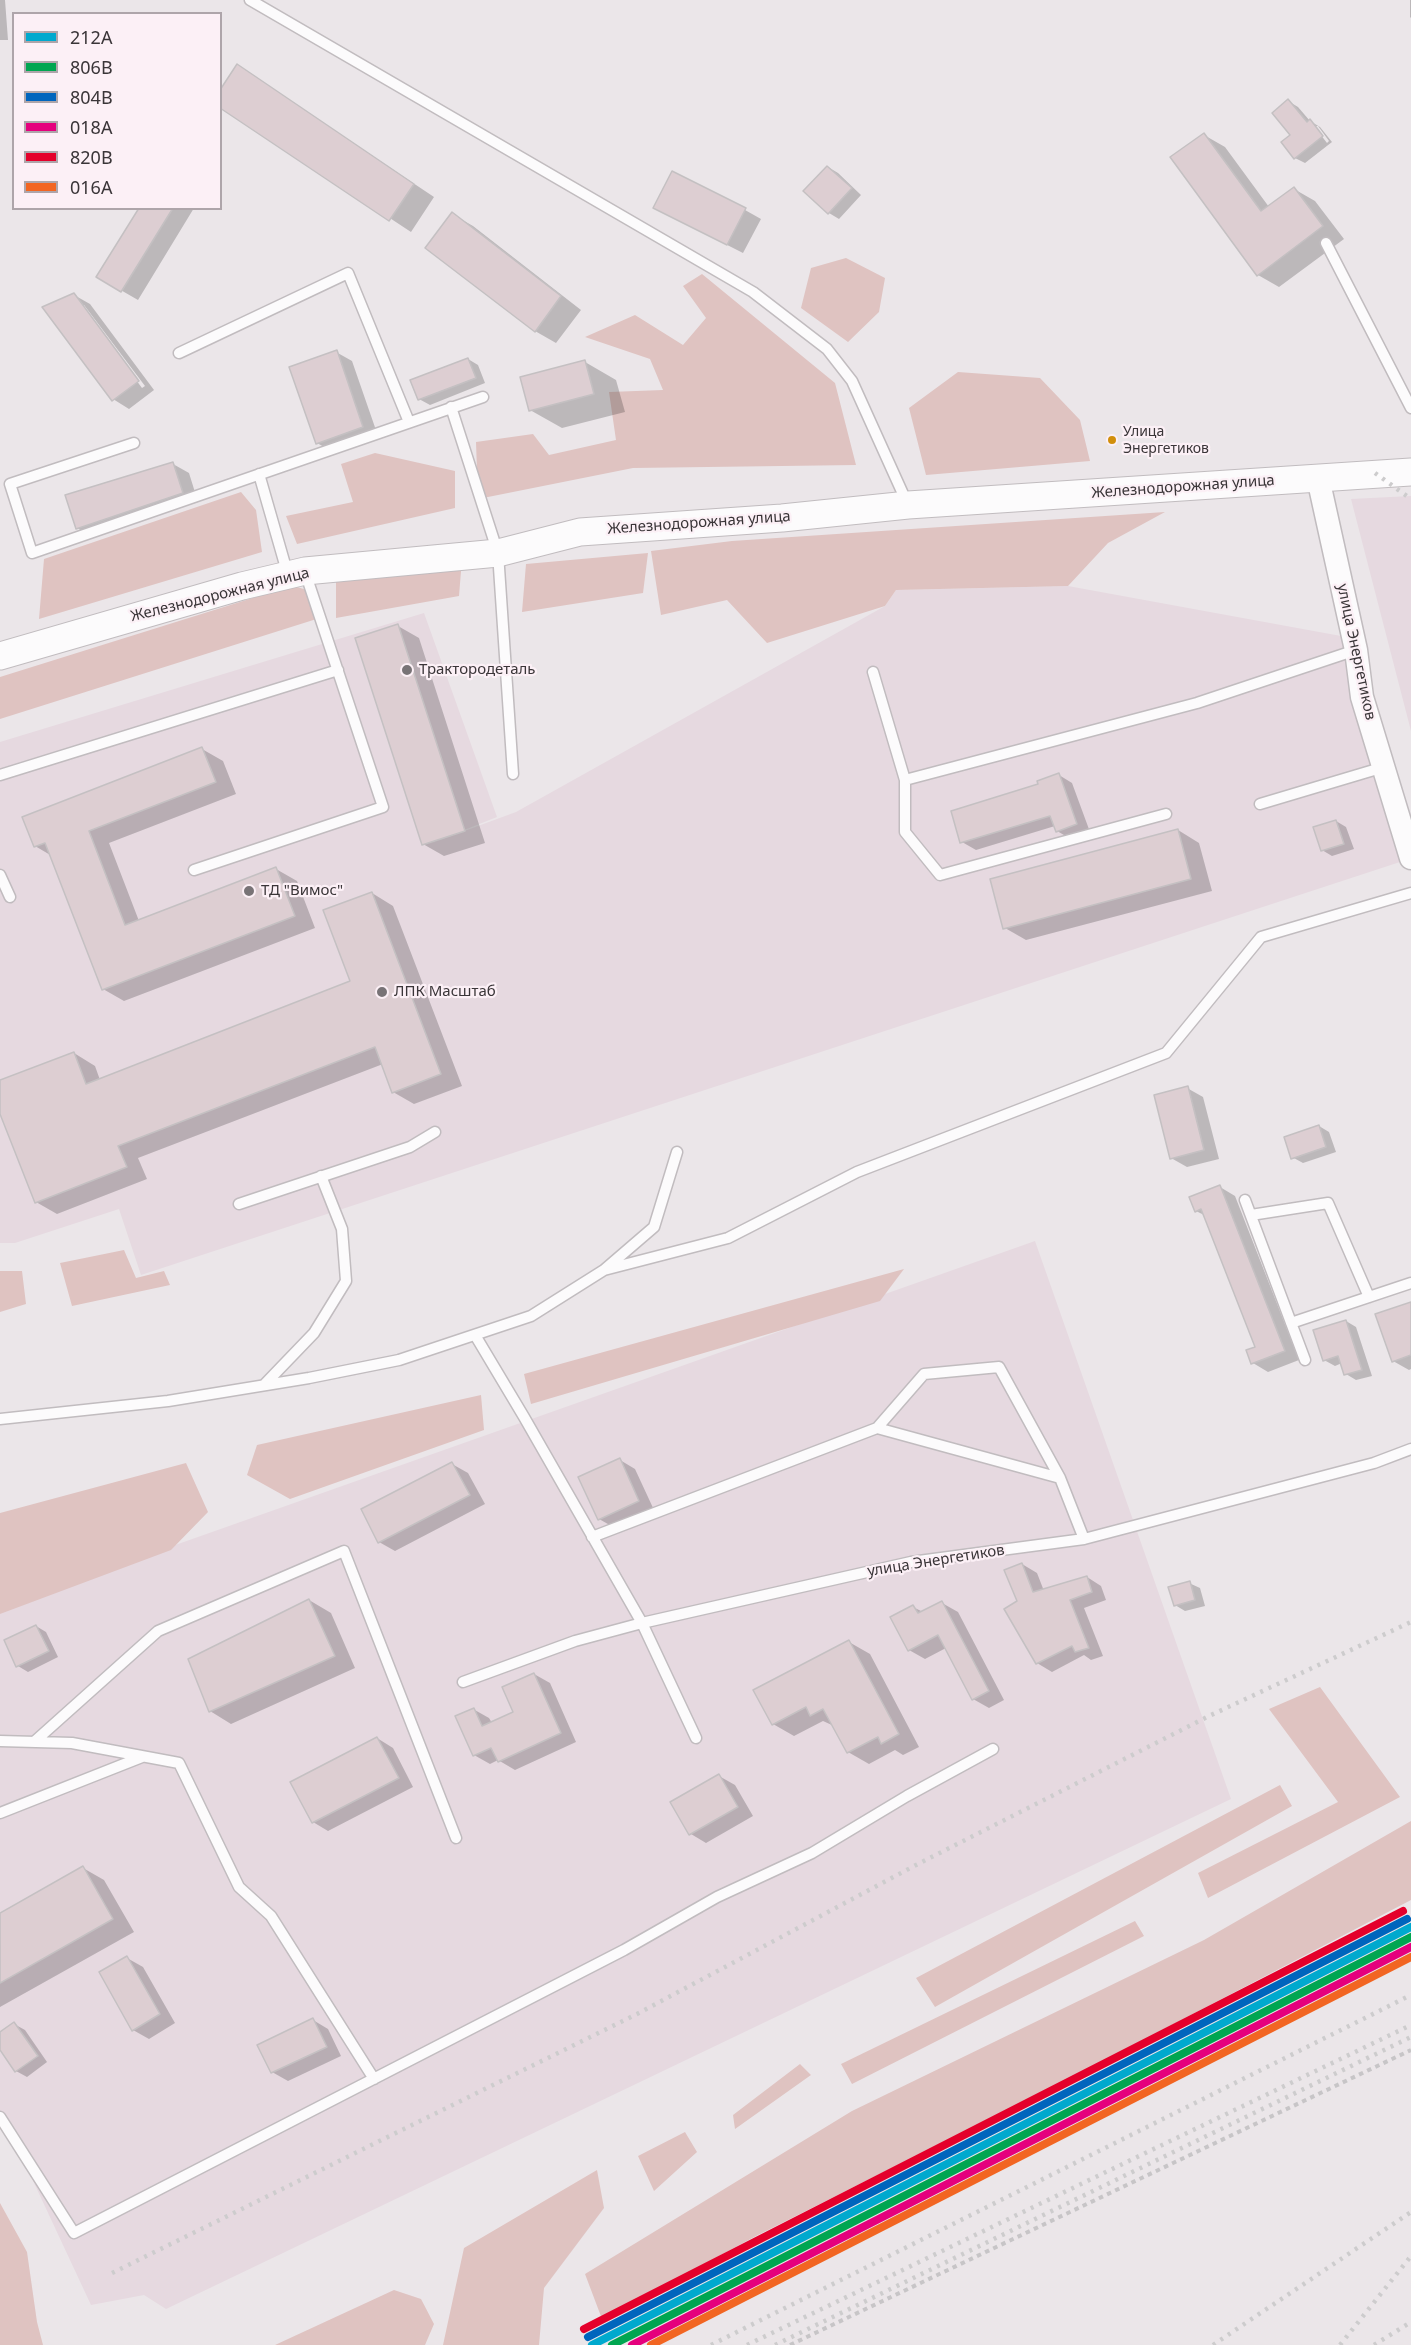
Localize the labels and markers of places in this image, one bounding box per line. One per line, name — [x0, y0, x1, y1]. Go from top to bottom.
place label: Улица Энергетиков — [1123, 424, 1209, 456]
marker: Улица Энергетиков — [1106, 434, 1118, 446]
place label: Трактородеталь — [419, 661, 535, 679]
marker: Трактородеталь — [400, 663, 414, 677]
place label: ТД "Вимос" — [261, 882, 343, 900]
marker: ТД "Вимос" — [242, 884, 256, 898]
place label: ЛПК Масштаб — [394, 983, 496, 1001]
marker: ЛПК Масштаб — [375, 985, 389, 999]

